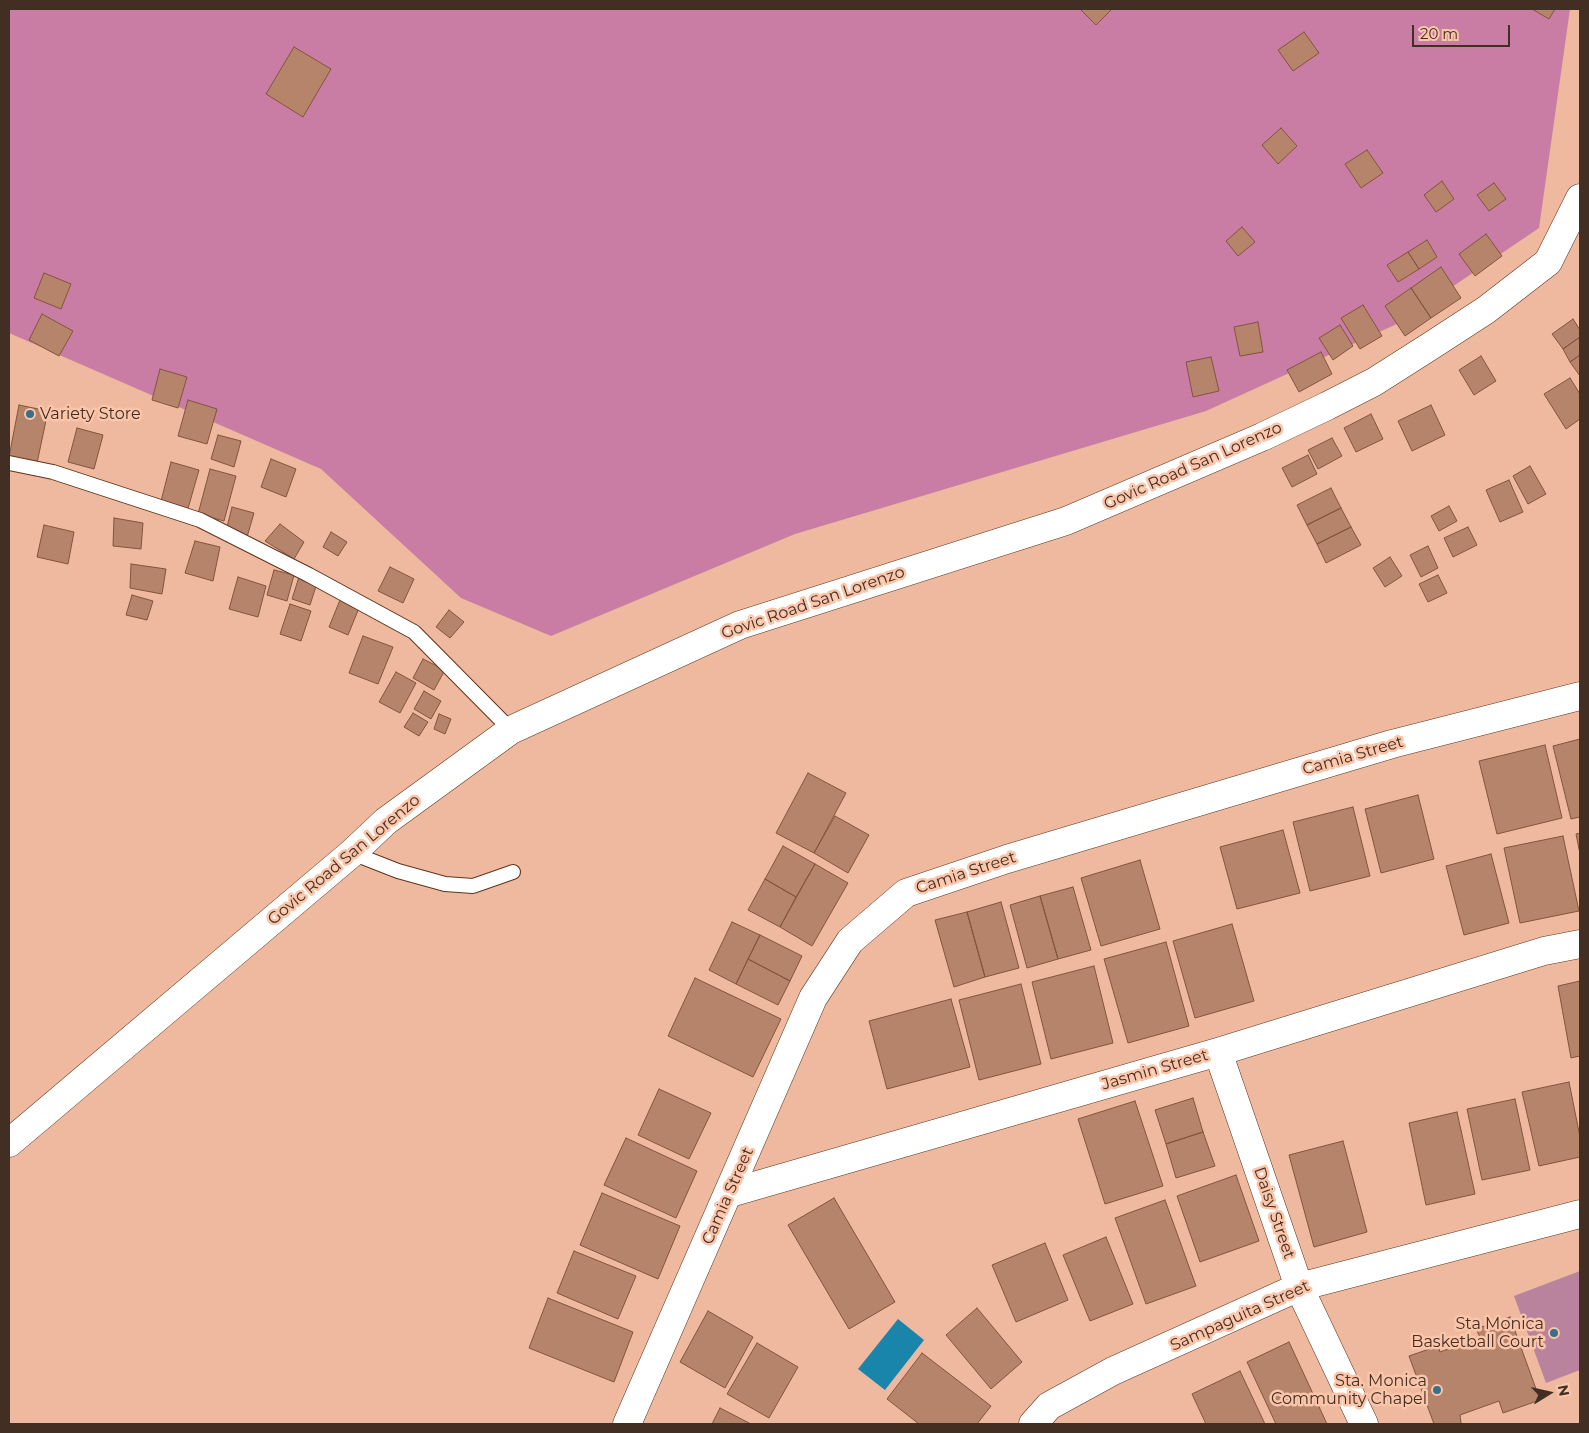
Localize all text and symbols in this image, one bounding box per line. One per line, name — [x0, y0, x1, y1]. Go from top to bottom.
scale bar — [1414, 15, 1512, 47]
text: 20 m — [1420, 24, 1458, 43]
place label: Variety Store — [40, 404, 141, 424]
marker: Variety Store — [24, 408, 36, 420]
street label: Govic Road San Lorenzo — [1101, 418, 1285, 514]
street label: Govic Road San Lorenzo — [719, 563, 907, 643]
street label: Camia Street — [1300, 732, 1406, 780]
street label: Govic Road San Lorenzo — [264, 791, 424, 929]
street label: Camia Street — [914, 848, 1018, 898]
street label: Jasmin Street — [1100, 1046, 1210, 1094]
street label: Camia Street — [698, 1145, 758, 1247]
street label: Daisy Street — [1249, 1164, 1299, 1262]
street label: Sampaguita Street — [1167, 1277, 1313, 1355]
place label: Sta Monica Basketball Court — [1411, 1314, 1544, 1352]
marker: Sta Monica Basketball Court — [1548, 1327, 1560, 1339]
north arrow — [1524, 1368, 1574, 1418]
place label: Sta. Monica Community Chapel — [1271, 1371, 1427, 1409]
text: N — [1554, 1383, 1574, 1398]
marker: Sta. Monica Community Chapel — [1431, 1384, 1443, 1396]

